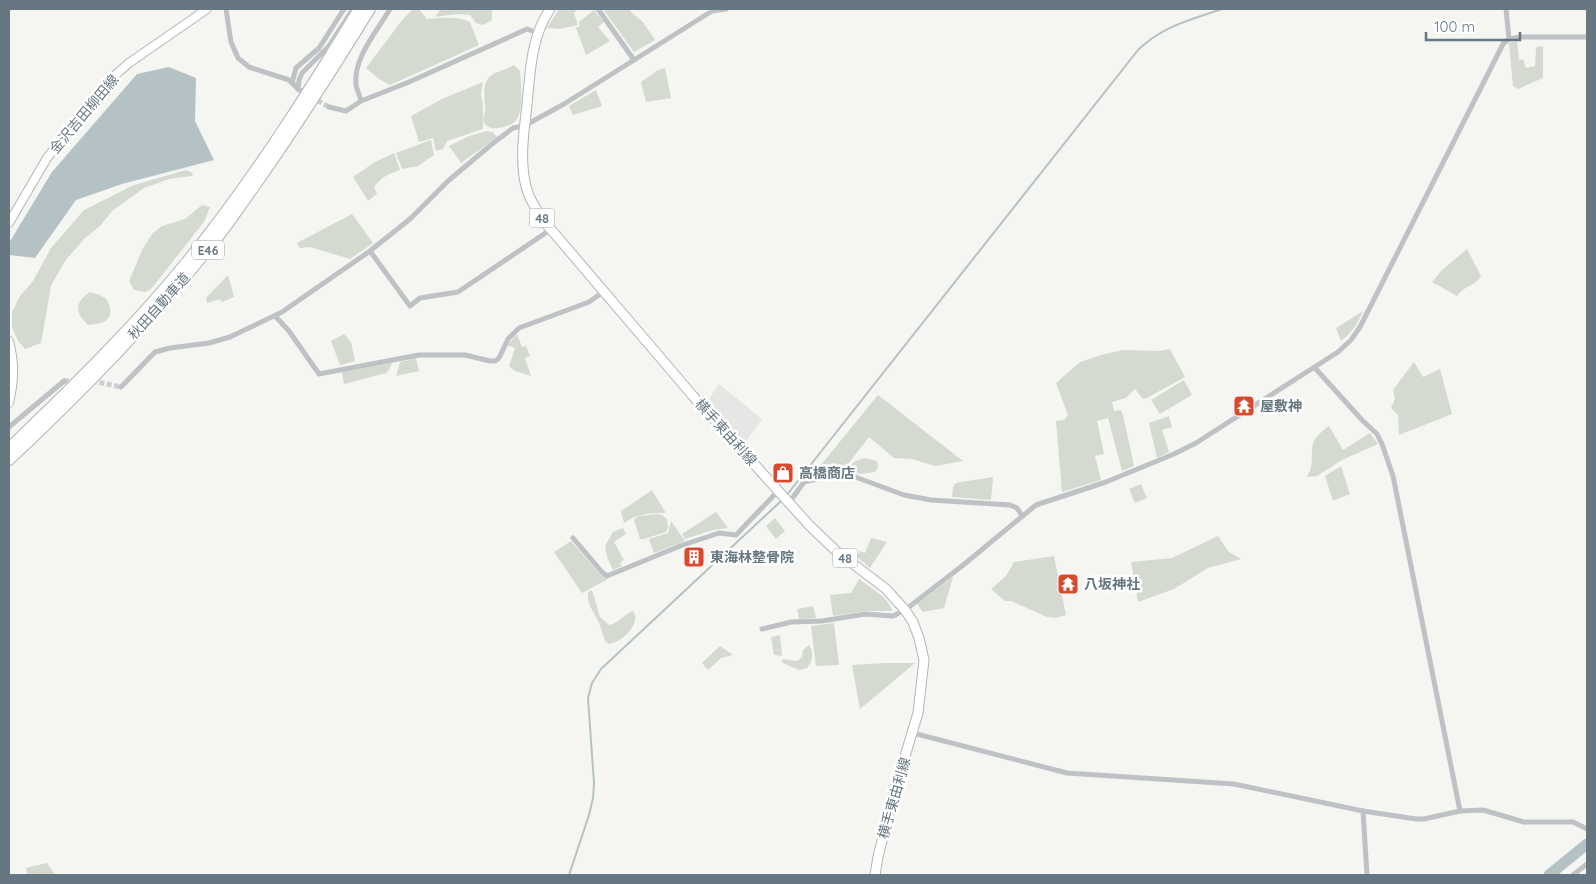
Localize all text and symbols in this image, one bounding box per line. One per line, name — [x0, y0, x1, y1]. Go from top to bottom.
scale bar — [1426, 10, 1520, 42]
text: 100 m — [1434, 17, 1475, 36]
street label: 金沢吉田柳田線 — [46, 71, 122, 157]
road number: 48 — [530, 208, 554, 228]
road number: E46 — [192, 240, 224, 260]
street label: 秋田自動車道 — [124, 269, 194, 343]
temple icon: 屋敷神 — [1232, 394, 1256, 418]
street label: 横手東由利線 — [691, 395, 761, 469]
place label: 屋敷神 — [1260, 397, 1302, 415]
shop icon: 高橋商店 — [771, 461, 795, 485]
place label: 高橋商店 — [799, 464, 855, 482]
building icon: 東海林整骨院 — [682, 545, 706, 569]
place label: 東海林整骨院 — [710, 548, 794, 566]
road number: 48 — [832, 548, 858, 568]
temple icon: 八坂神社 — [1056, 572, 1080, 596]
place label: 八坂神社 — [1084, 575, 1140, 593]
street label: 横手東由利線 — [874, 755, 914, 841]

